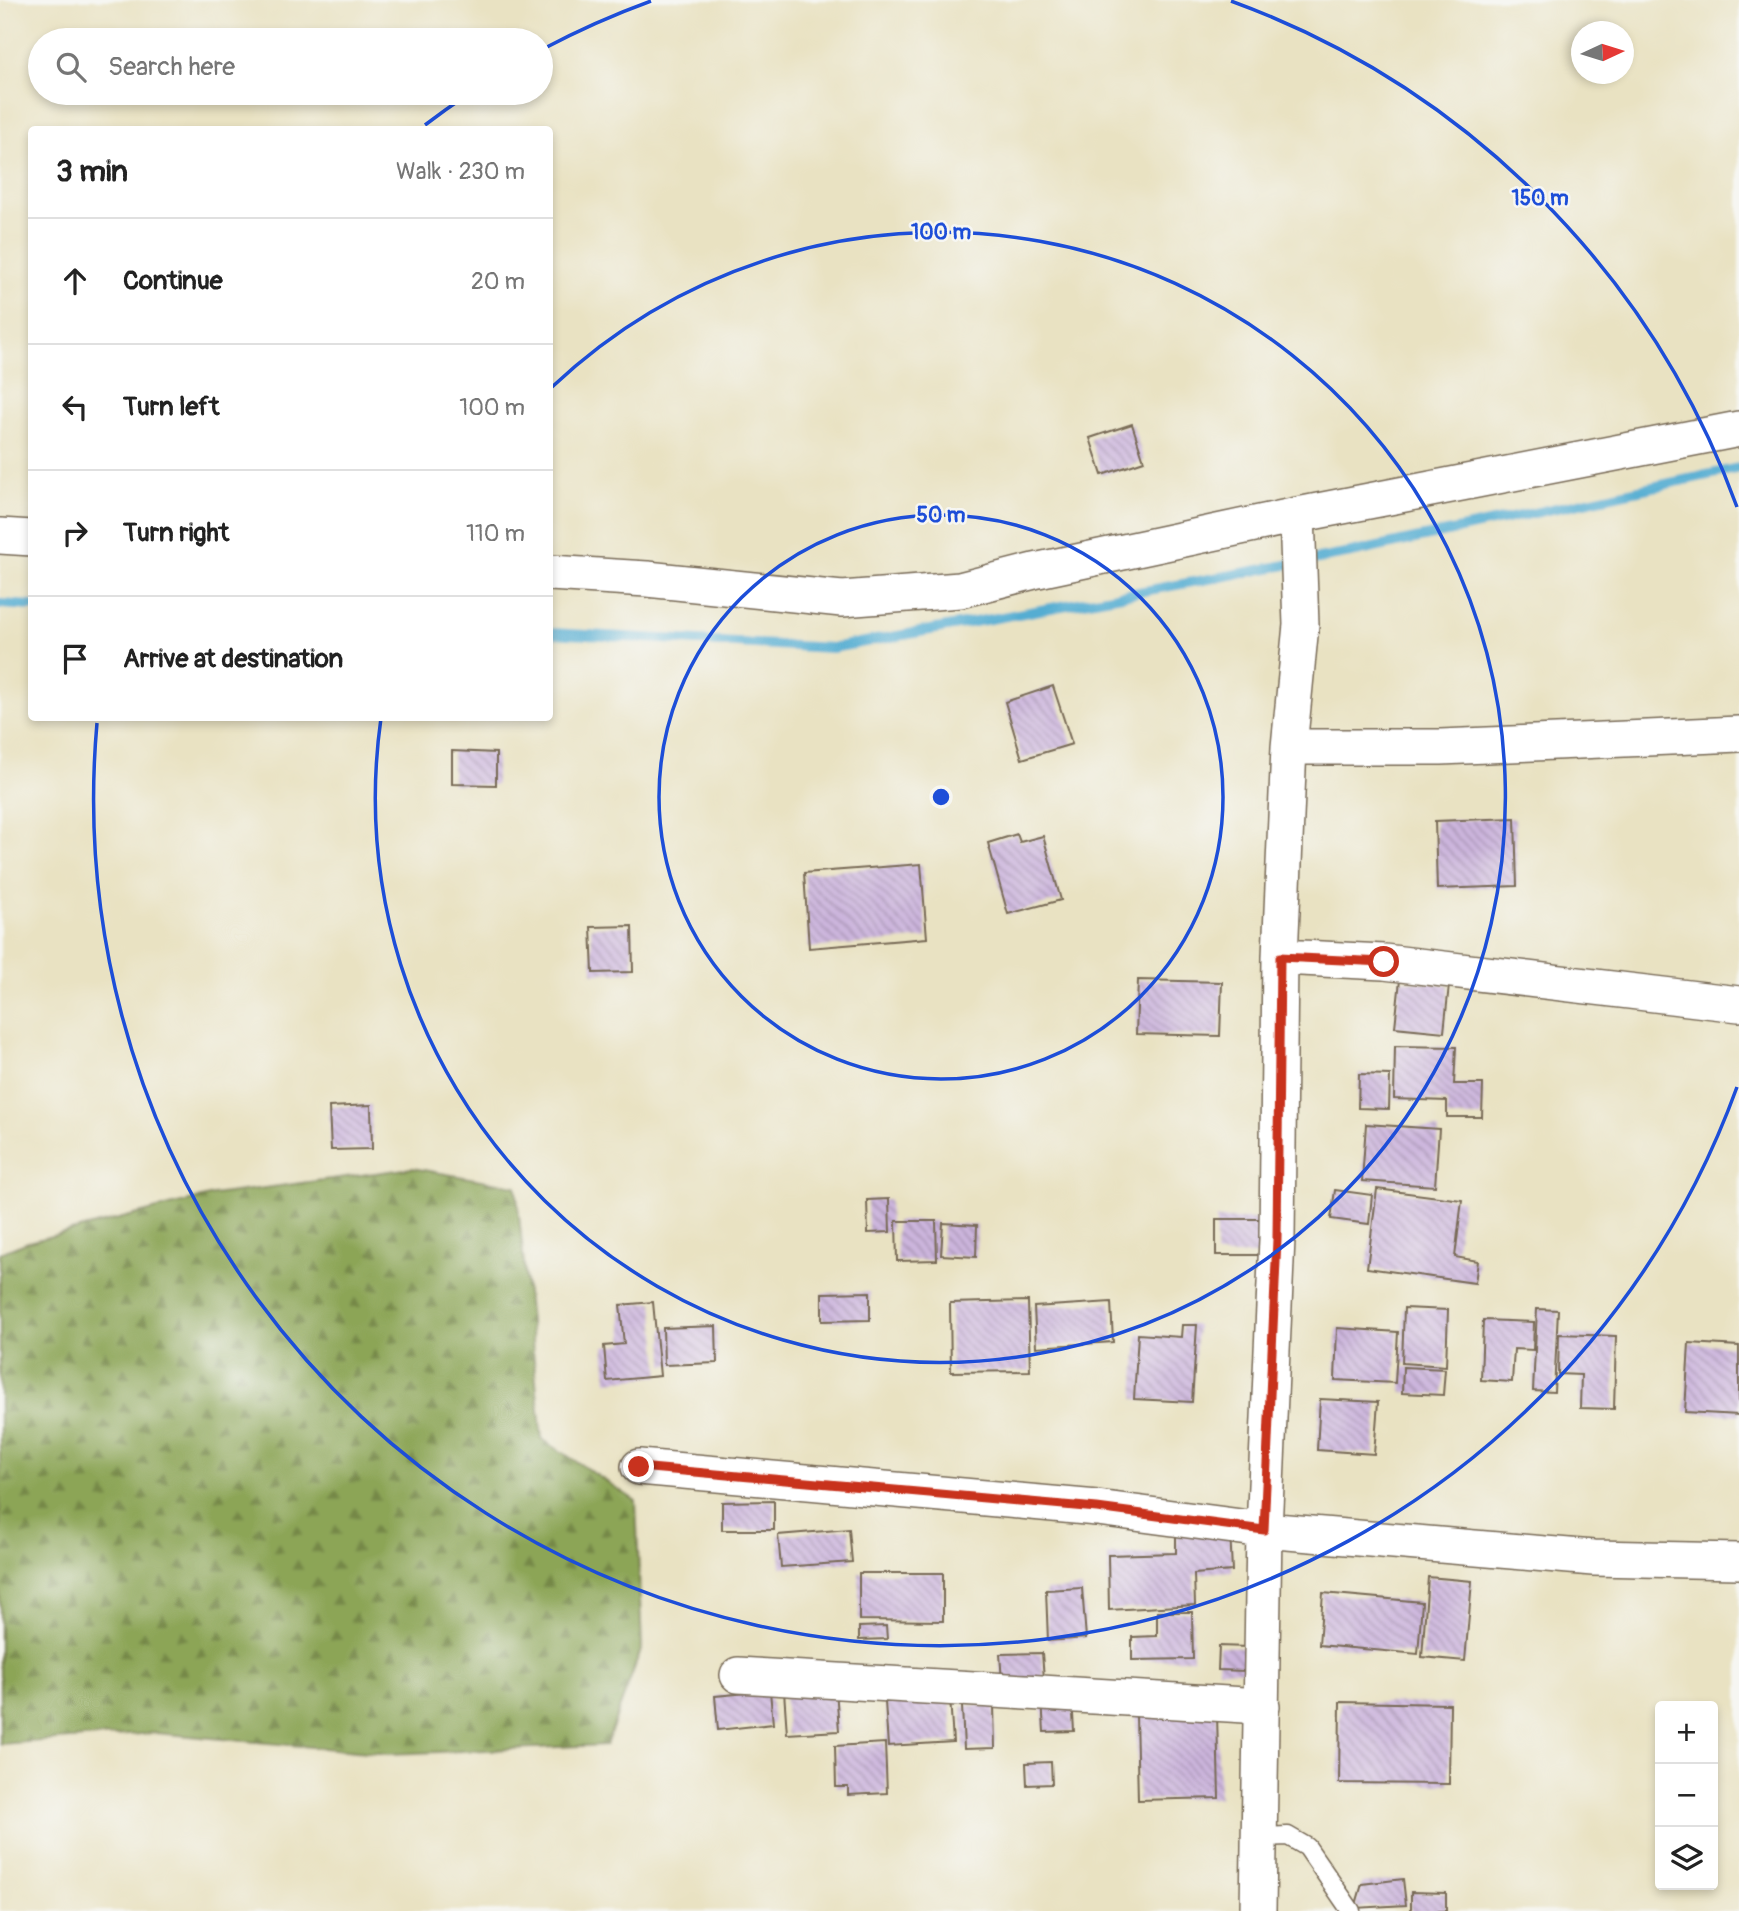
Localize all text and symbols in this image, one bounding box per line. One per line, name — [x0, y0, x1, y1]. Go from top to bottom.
north arrow — [1571, 21, 1634, 84]
search box — [28, 28, 553, 105]
icon: search — [52, 48, 90, 86]
text: Search here — [108, 51, 235, 83]
text: 3 min — [56, 153, 128, 190]
text: Walk · 230 m — [396, 157, 525, 186]
text: 150 m — [1511, 185, 1569, 212]
text: 100 m — [911, 219, 971, 246]
icon: ahead — [56, 262, 94, 300]
text: Continue — [123, 265, 223, 297]
text: 20 m — [471, 267, 525, 296]
icon: left — [56, 388, 94, 426]
text: Turn left — [123, 391, 219, 423]
text: 100 m — [459, 393, 525, 422]
text: 50 m — [917, 502, 966, 529]
icon: right — [56, 514, 94, 552]
text: Turn right — [123, 517, 229, 549]
text: 110 m — [466, 519, 525, 548]
icon: arrive — [56, 640, 94, 678]
text: Arrive at destination — [123, 643, 343, 675]
centre of rings — [929, 785, 953, 809]
route start — [1368, 946, 1399, 977]
route end — [623, 1451, 654, 1482]
map controls — [1655, 1701, 1718, 1890]
button: + — [1655, 1701, 1718, 1764]
button: − — [1655, 1764, 1718, 1827]
button: layers — [1655, 1827, 1718, 1890]

